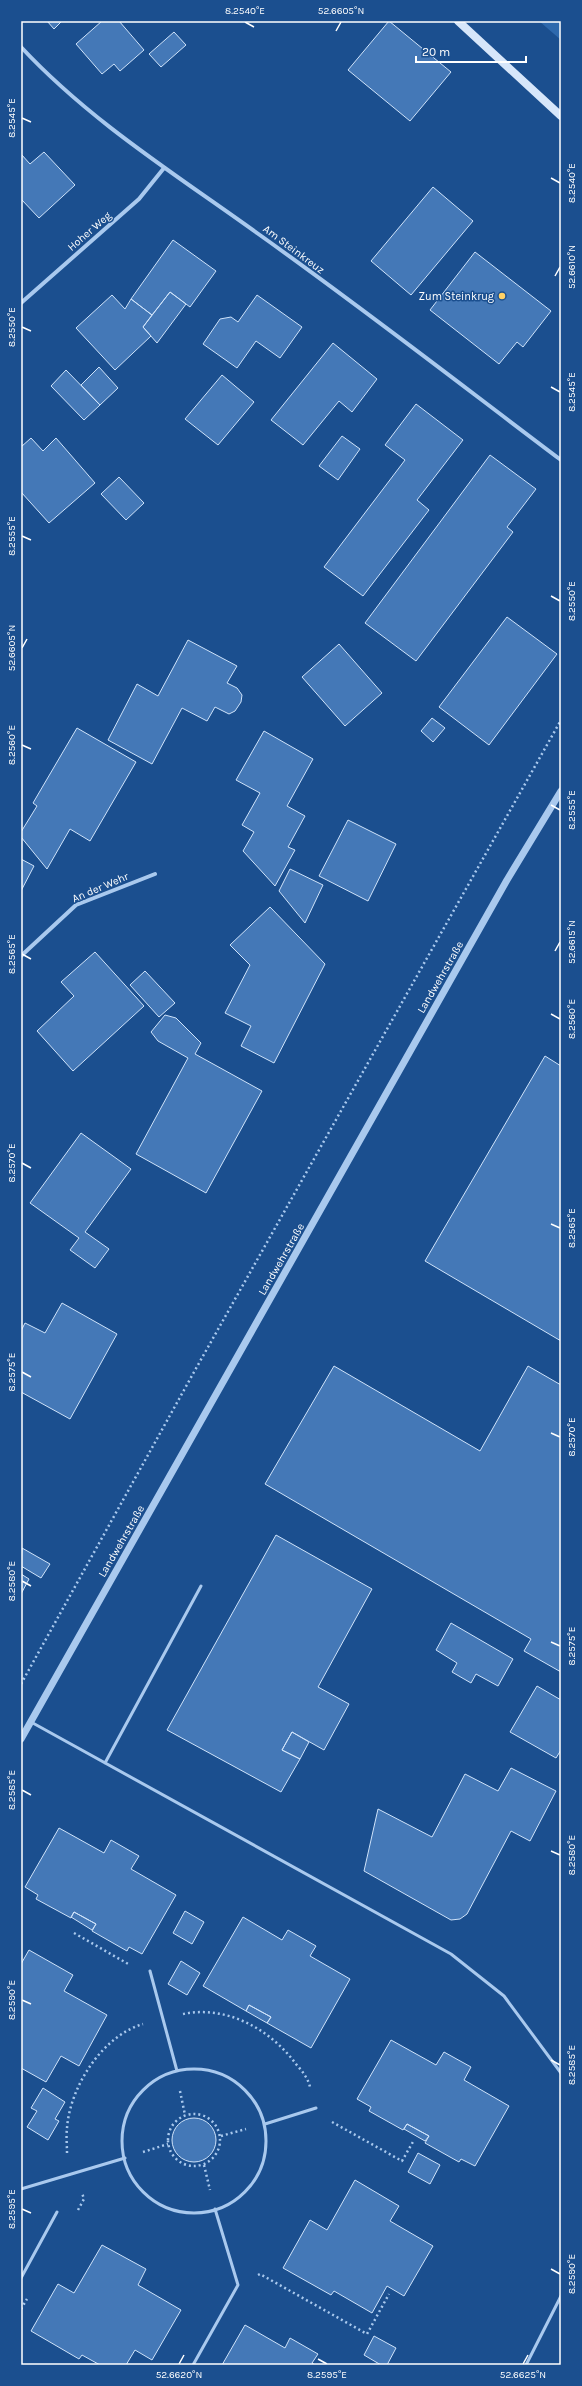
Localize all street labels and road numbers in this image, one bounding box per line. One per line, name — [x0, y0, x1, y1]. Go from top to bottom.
street label: Hoher Weg — [65, 208, 114, 254]
street label: Am Steinkreuz — [261, 222, 327, 277]
street label: An der Wehr — [70, 870, 130, 905]
street label: Landwehrstraße — [415, 939, 466, 1016]
street label: Landwehrstraße — [256, 1221, 307, 1298]
street label: Landwehrstraße — [96, 1503, 147, 1580]

